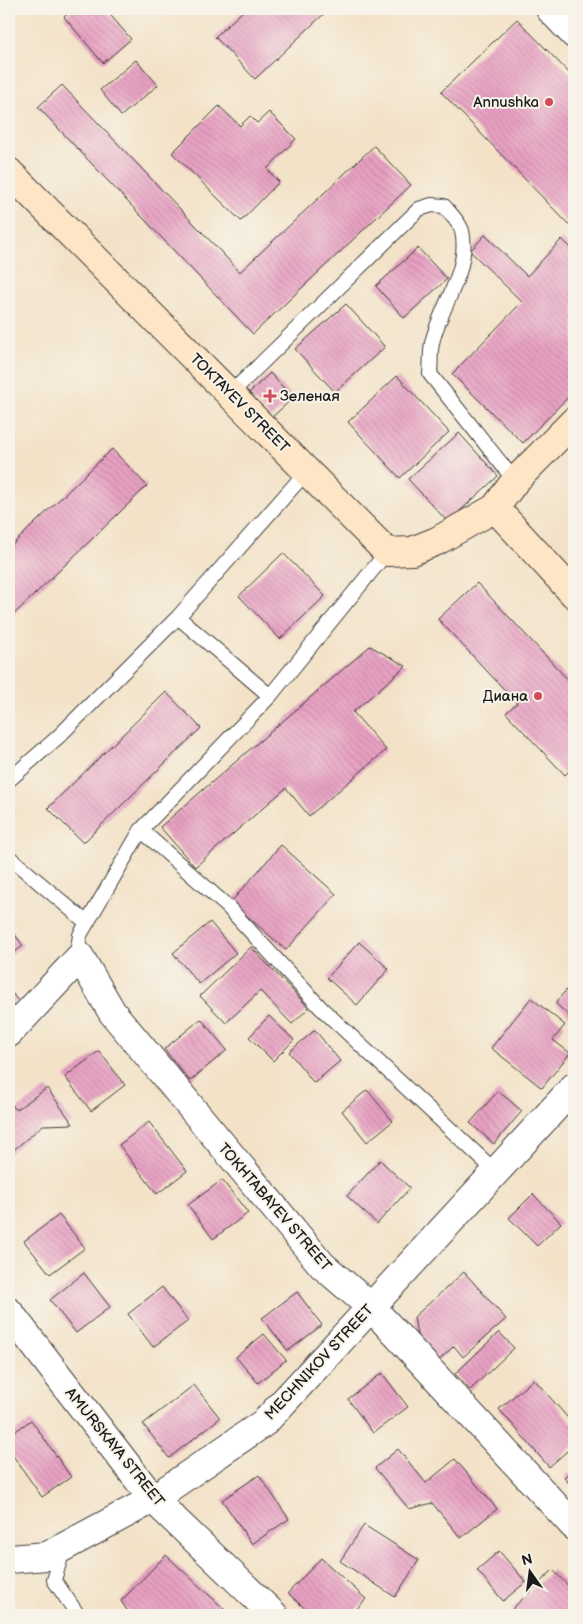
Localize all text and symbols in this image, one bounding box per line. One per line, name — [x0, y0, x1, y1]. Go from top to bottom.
place label: Annushka — [473, 93, 539, 112]
marker: Annushka — [543, 96, 555, 108]
street label: TOKTAYEV STREET — [186, 350, 293, 457]
place label: Зеленая — [280, 387, 340, 406]
marker: Зеленая — [264, 390, 276, 402]
place label: Диана — [483, 687, 528, 706]
marker: Диана — [532, 690, 544, 702]
street label: TOKHTABAYEV STREET — [214, 1139, 335, 1275]
street label: MECHNIKOV STREET — [261, 1301, 378, 1424]
street label: AMURSKAYA STREET — [61, 1384, 169, 1511]
north arrow — [506, 1546, 556, 1596]
text: N — [520, 1550, 534, 1569]

